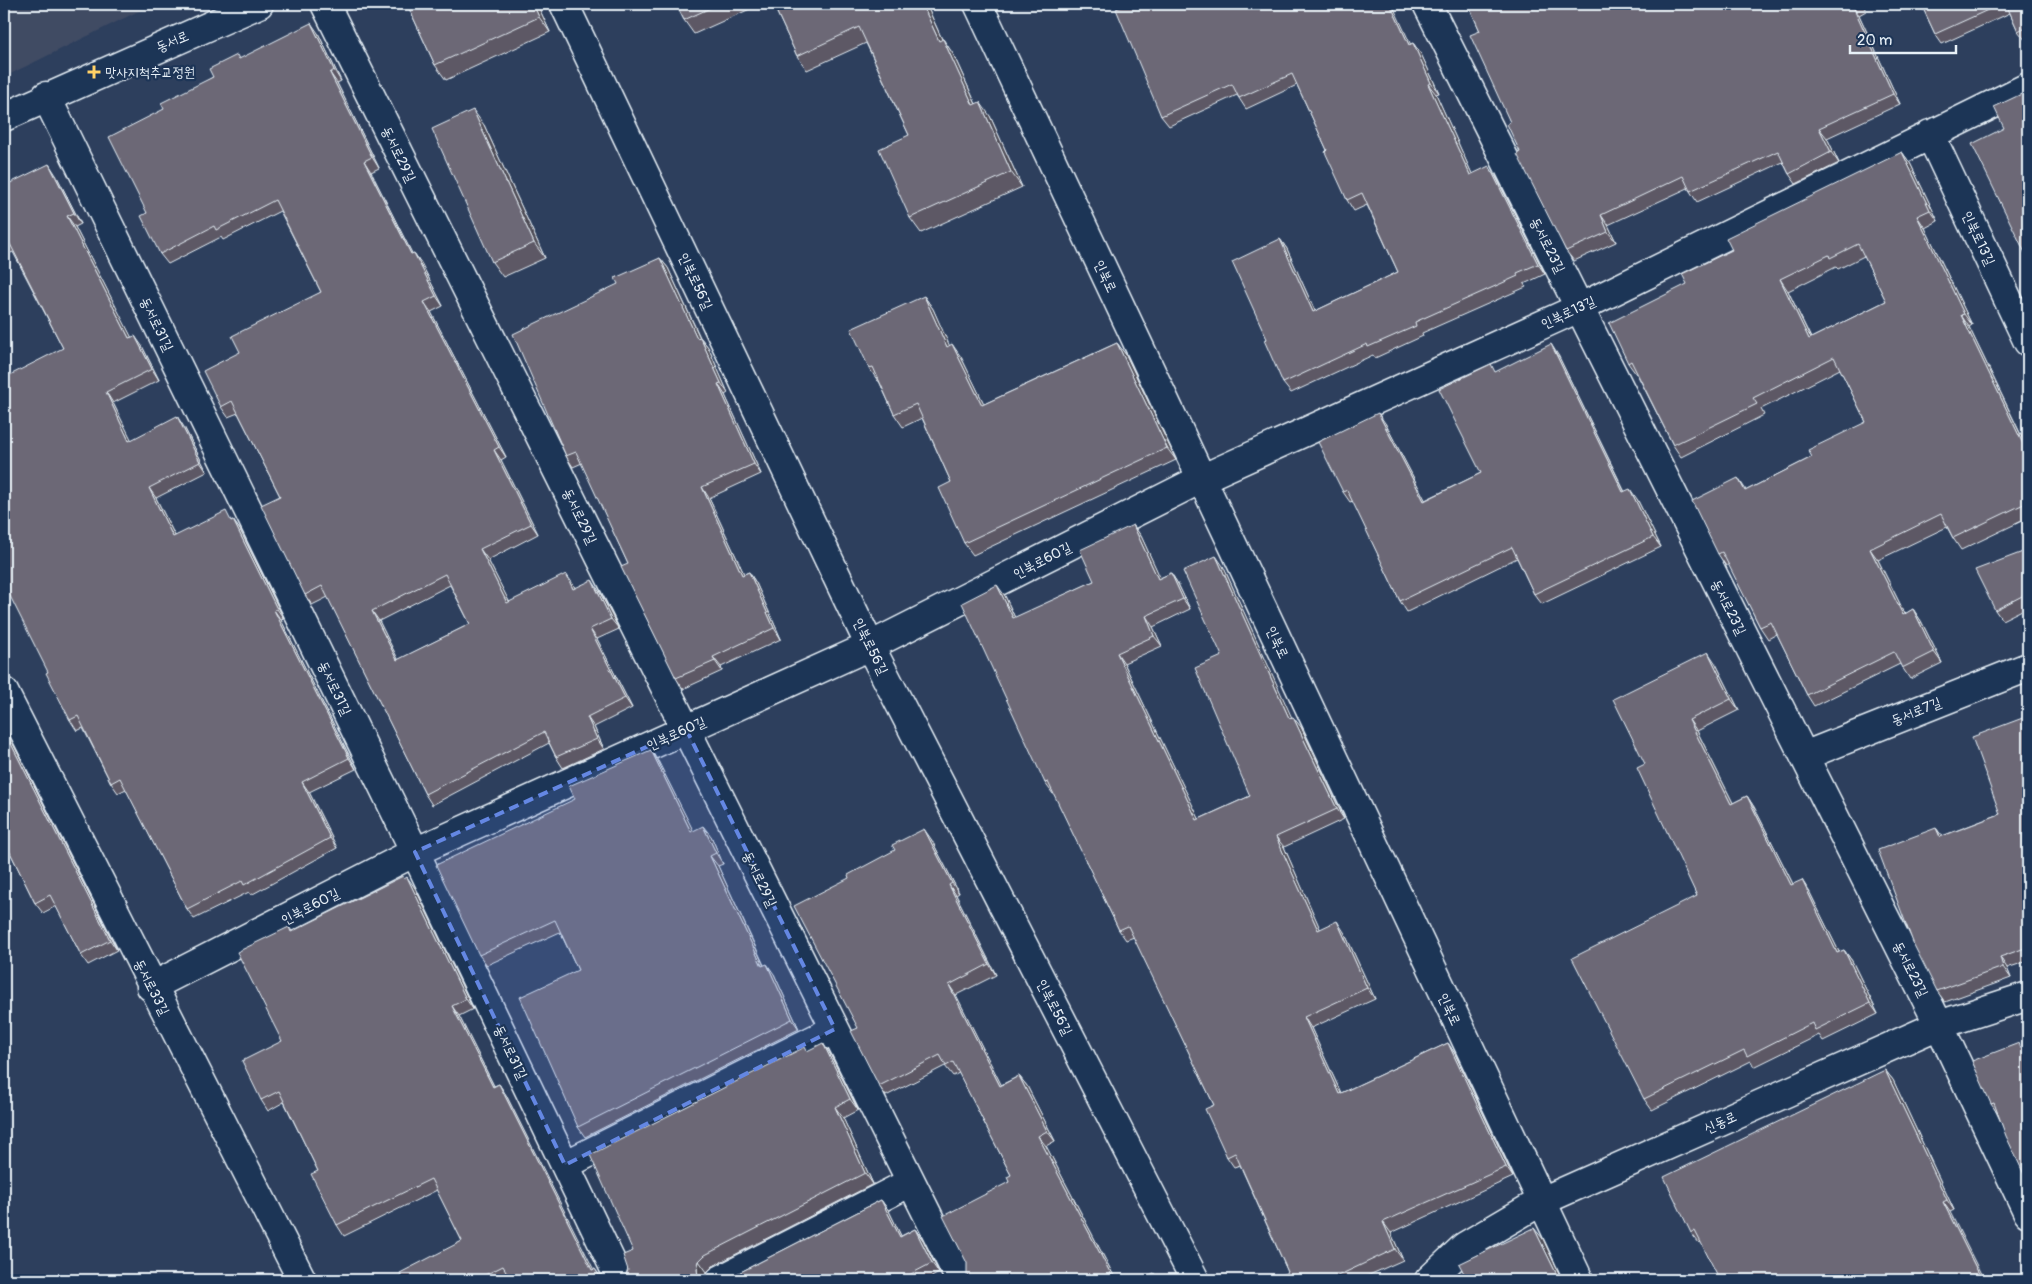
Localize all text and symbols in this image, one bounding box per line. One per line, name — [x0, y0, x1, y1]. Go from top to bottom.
scale bar — [1850, 22, 1956, 54]
street label: 동서로 — [153, 27, 191, 56]
text: 20 m — [1857, 31, 1892, 50]
place label: 맛사지척추교정원 — [105, 64, 195, 81]
marker: 맛사지척추교정원 — [87, 65, 101, 79]
street label: 동서로29길 — [378, 123, 420, 186]
street label: 인북로13길 — [1959, 208, 1999, 269]
street label: 동서로23길 — [1526, 215, 1569, 277]
street label: 인북로56길 — [675, 250, 716, 313]
street label: 인북로 — [1091, 257, 1120, 295]
street label: 인북로13길 — [1538, 292, 1599, 332]
street label: 동서로31길 — [136, 294, 177, 355]
street label: 동서로29길 — [559, 485, 601, 548]
street label: 인북로60길 — [1010, 538, 1075, 582]
street label: 동서로23길 — [1707, 577, 1750, 639]
street label: 인북로56길 — [850, 615, 892, 678]
street label: 인북로 — [1263, 623, 1292, 661]
street label: 동서로31길 — [314, 658, 355, 719]
street label: 동서로7길 — [1889, 693, 1944, 729]
street label: 인북로60길 — [644, 713, 709, 754]
street label: 동서로29길 — [739, 848, 781, 911]
street label: 인북로60길 — [278, 884, 343, 928]
street label: 동서로23길 — [1889, 939, 1932, 1001]
street label: 동서로33길 — [130, 956, 173, 1019]
street label: 인북로56길 — [1033, 976, 1076, 1039]
street label: 인북로 — [1435, 990, 1464, 1028]
street label: 동서로31길 — [490, 1022, 531, 1083]
street label: 신동로 — [1701, 1108, 1739, 1137]

